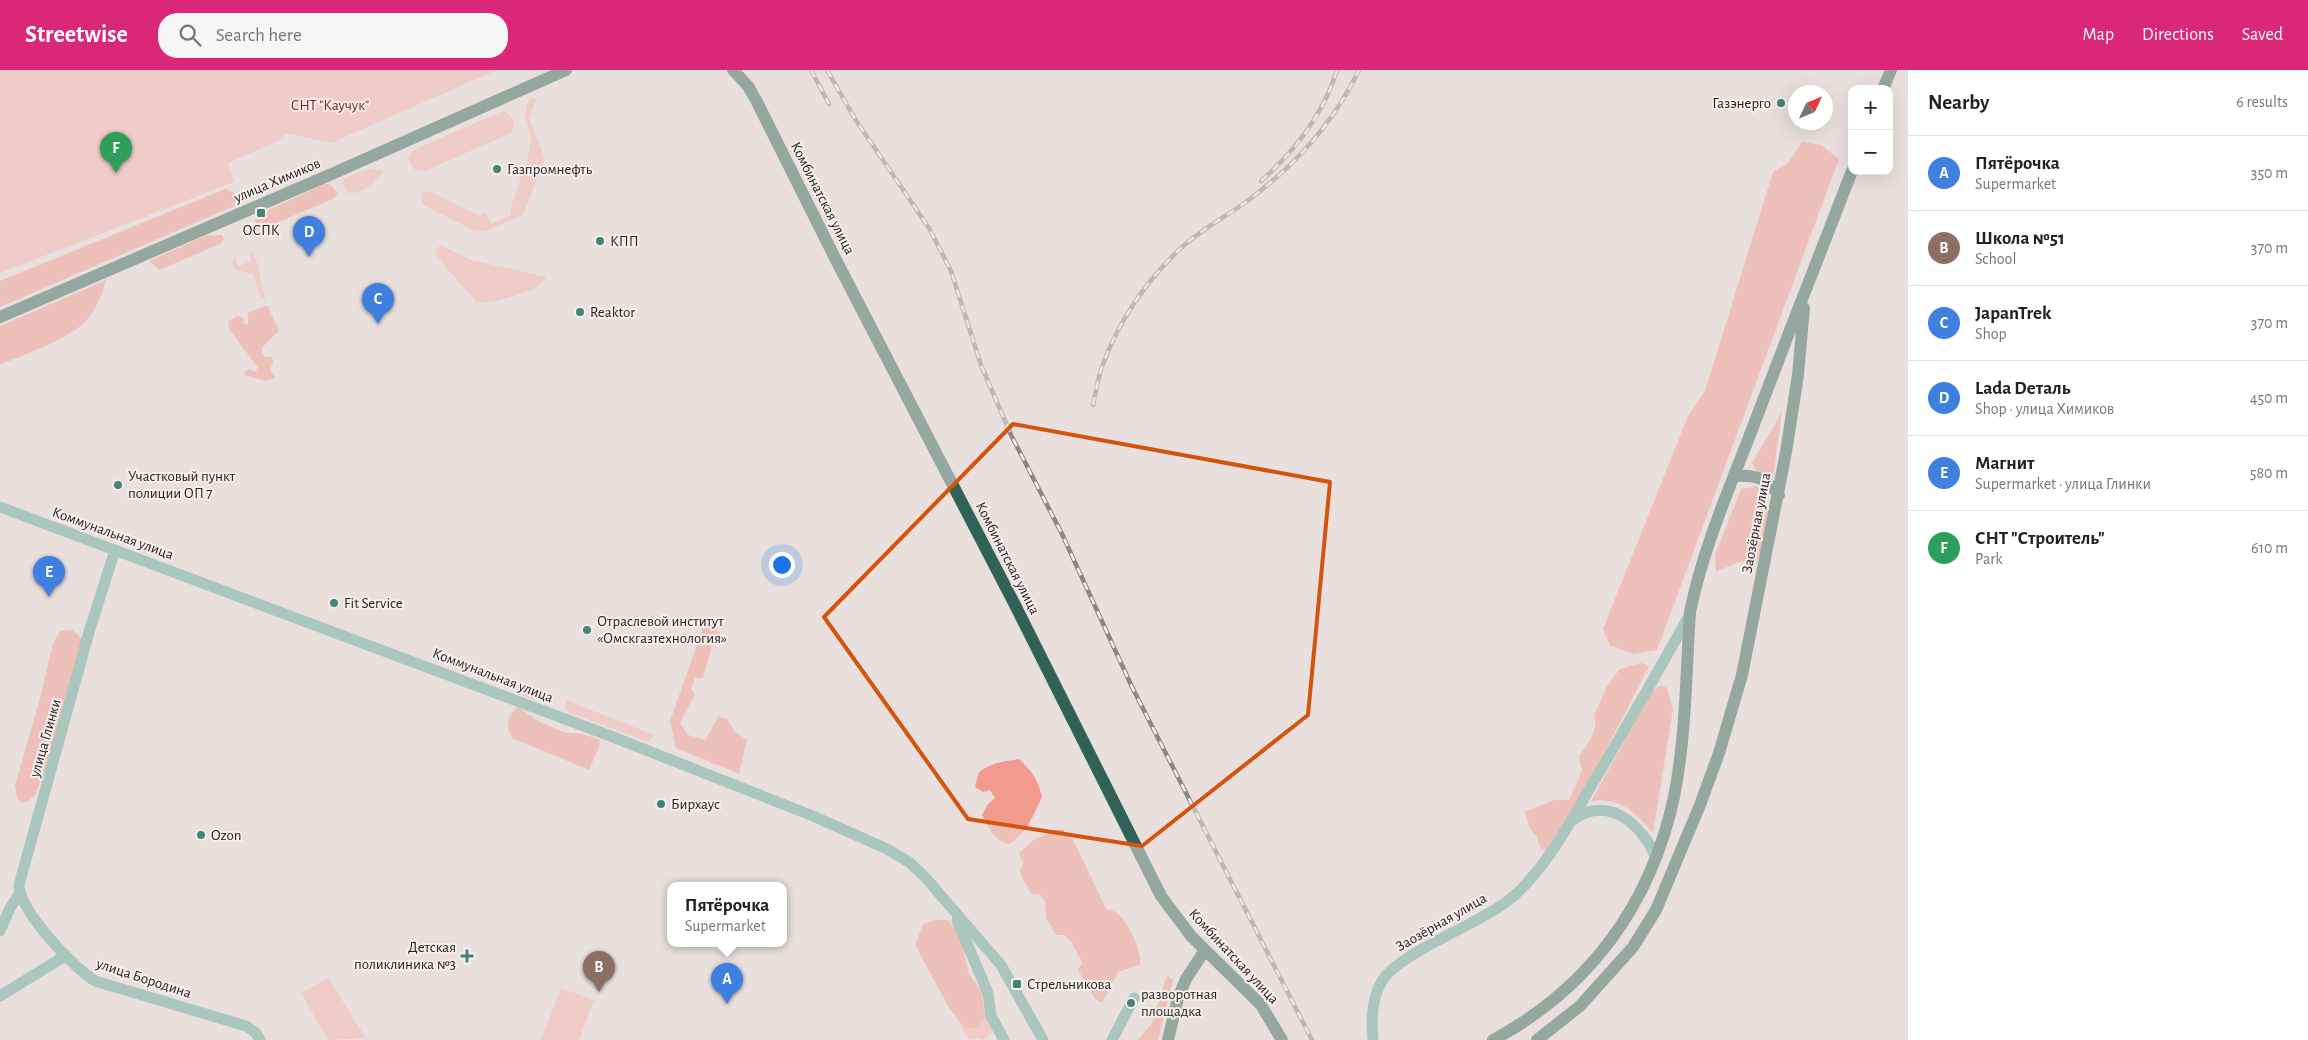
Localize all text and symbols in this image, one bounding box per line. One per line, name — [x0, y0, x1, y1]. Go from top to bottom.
search box — [158, 13, 508, 58]
icon: search — [176, 21, 204, 49]
text: Streetwise — [25, 23, 128, 47]
text: Search here — [216, 26, 302, 45]
text: Map — [2083, 26, 2114, 44]
text: Directions — [2142, 26, 2214, 44]
text: Saved — [2242, 26, 2283, 44]
north arrow — [1788, 85, 1833, 130]
map controls — [1848, 85, 1893, 175]
button: + — [1848, 85, 1893, 130]
text: Nearby — [1928, 92, 1989, 113]
text: 6 results — [2236, 94, 2288, 110]
place label: Газэнерго — [1712, 96, 1771, 111]
marker: Газэнерго — [1775, 97, 1787, 109]
park label: СНТ "Каучук" — [291, 98, 369, 113]
button: − — [1848, 130, 1893, 175]
pin: F — [100, 132, 132, 173]
street label: Комбинатская улица — [788, 140, 857, 257]
text: Пятёрочка — [1975, 154, 2060, 173]
street label: улица Химиков — [231, 155, 323, 206]
place label: Газпромнефть — [507, 162, 593, 177]
marker: Газпромнефть — [491, 163, 503, 175]
text: A — [1939, 165, 1949, 181]
text: 350 m — [2251, 165, 2288, 181]
text: Supermarket — [1975, 176, 2056, 192]
marker: ОСПК — [255, 207, 267, 219]
pin: D — [293, 216, 325, 257]
place label: ОСПК — [242, 223, 280, 238]
text: Школа №51 — [1975, 229, 2065, 248]
place label: КПП — [610, 234, 639, 249]
marker: КПП — [594, 235, 606, 247]
text: B — [1939, 240, 1949, 256]
text: 370 m — [2251, 240, 2288, 256]
text: School — [1975, 251, 2016, 267]
pin: C — [362, 283, 394, 324]
text: JapanTrek — [1975, 304, 2051, 323]
place label: Reaktor — [590, 305, 635, 320]
marker: Reaktor — [574, 306, 586, 318]
text: C — [1940, 315, 1948, 331]
text: 370 m — [2251, 315, 2288, 331]
text: Shop — [1975, 326, 2007, 342]
text: Lada Dеталь — [1975, 379, 2070, 398]
text: D — [1939, 390, 1949, 406]
text: 450 m — [2250, 390, 2288, 406]
text: Shop · улица Химиков — [1975, 401, 2114, 417]
text: Магнит — [1975, 454, 2034, 473]
text: E — [1940, 465, 1948, 481]
text: 580 m — [2250, 465, 2288, 481]
place label: Участковый пункт полиции ОП 7 — [128, 469, 236, 501]
street label: Заозёрная улица — [1739, 471, 1774, 575]
text: Supermarket · улица Глинки — [1975, 476, 2151, 492]
marker: Участковый пункт полиции ОП 7 — [112, 479, 124, 491]
street label: Комбинатская улица — [973, 500, 1042, 617]
street label: Коммунальная улица — [50, 505, 176, 562]
text: СНТ "Строитель" — [1975, 529, 2105, 548]
text: F — [1940, 540, 1948, 556]
text: 610 m — [2251, 540, 2288, 556]
text: Park — [1975, 551, 2003, 567]
your location — [769, 552, 795, 578]
pin: E — [33, 556, 65, 597]
place label: Fit Service — [344, 596, 403, 611]
marker: Fit Service — [328, 597, 340, 609]
place label: Отраслевой институт «Омскгазтехнология» — [597, 614, 727, 646]
marker: Отраслевой институт «Омскгазтехнология» — [581, 624, 593, 636]
street label: Коммунальная улица — [430, 646, 555, 705]
street label: улица Глинки — [27, 697, 64, 780]
place label: Бирхаус — [671, 797, 720, 812]
marker: Бирхаус — [655, 798, 667, 810]
place label: Ozon — [211, 828, 241, 843]
marker: Ozon — [195, 829, 207, 841]
popup — [667, 882, 787, 947]
street label: Заозёрная улица — [1393, 890, 1489, 954]
text: Пятёрочка — [685, 896, 769, 915]
street label: Комбинатская улица — [1186, 906, 1282, 1007]
text: Supermarket — [685, 918, 766, 934]
place label: Детская поликлиника №3 — [354, 940, 456, 972]
marker: Детская поликлиника №3 — [460, 949, 474, 963]
pin: B — [583, 951, 615, 992]
street label: улица Бородина — [94, 956, 193, 1001]
pin: A — [711, 963, 743, 1004]
place label: Стрельникова — [1027, 977, 1111, 992]
marker: Стрельникова — [1011, 978, 1023, 990]
place label: разворотная площадка — [1141, 987, 1217, 1019]
marker: разворотная площадка — [1125, 997, 1137, 1009]

